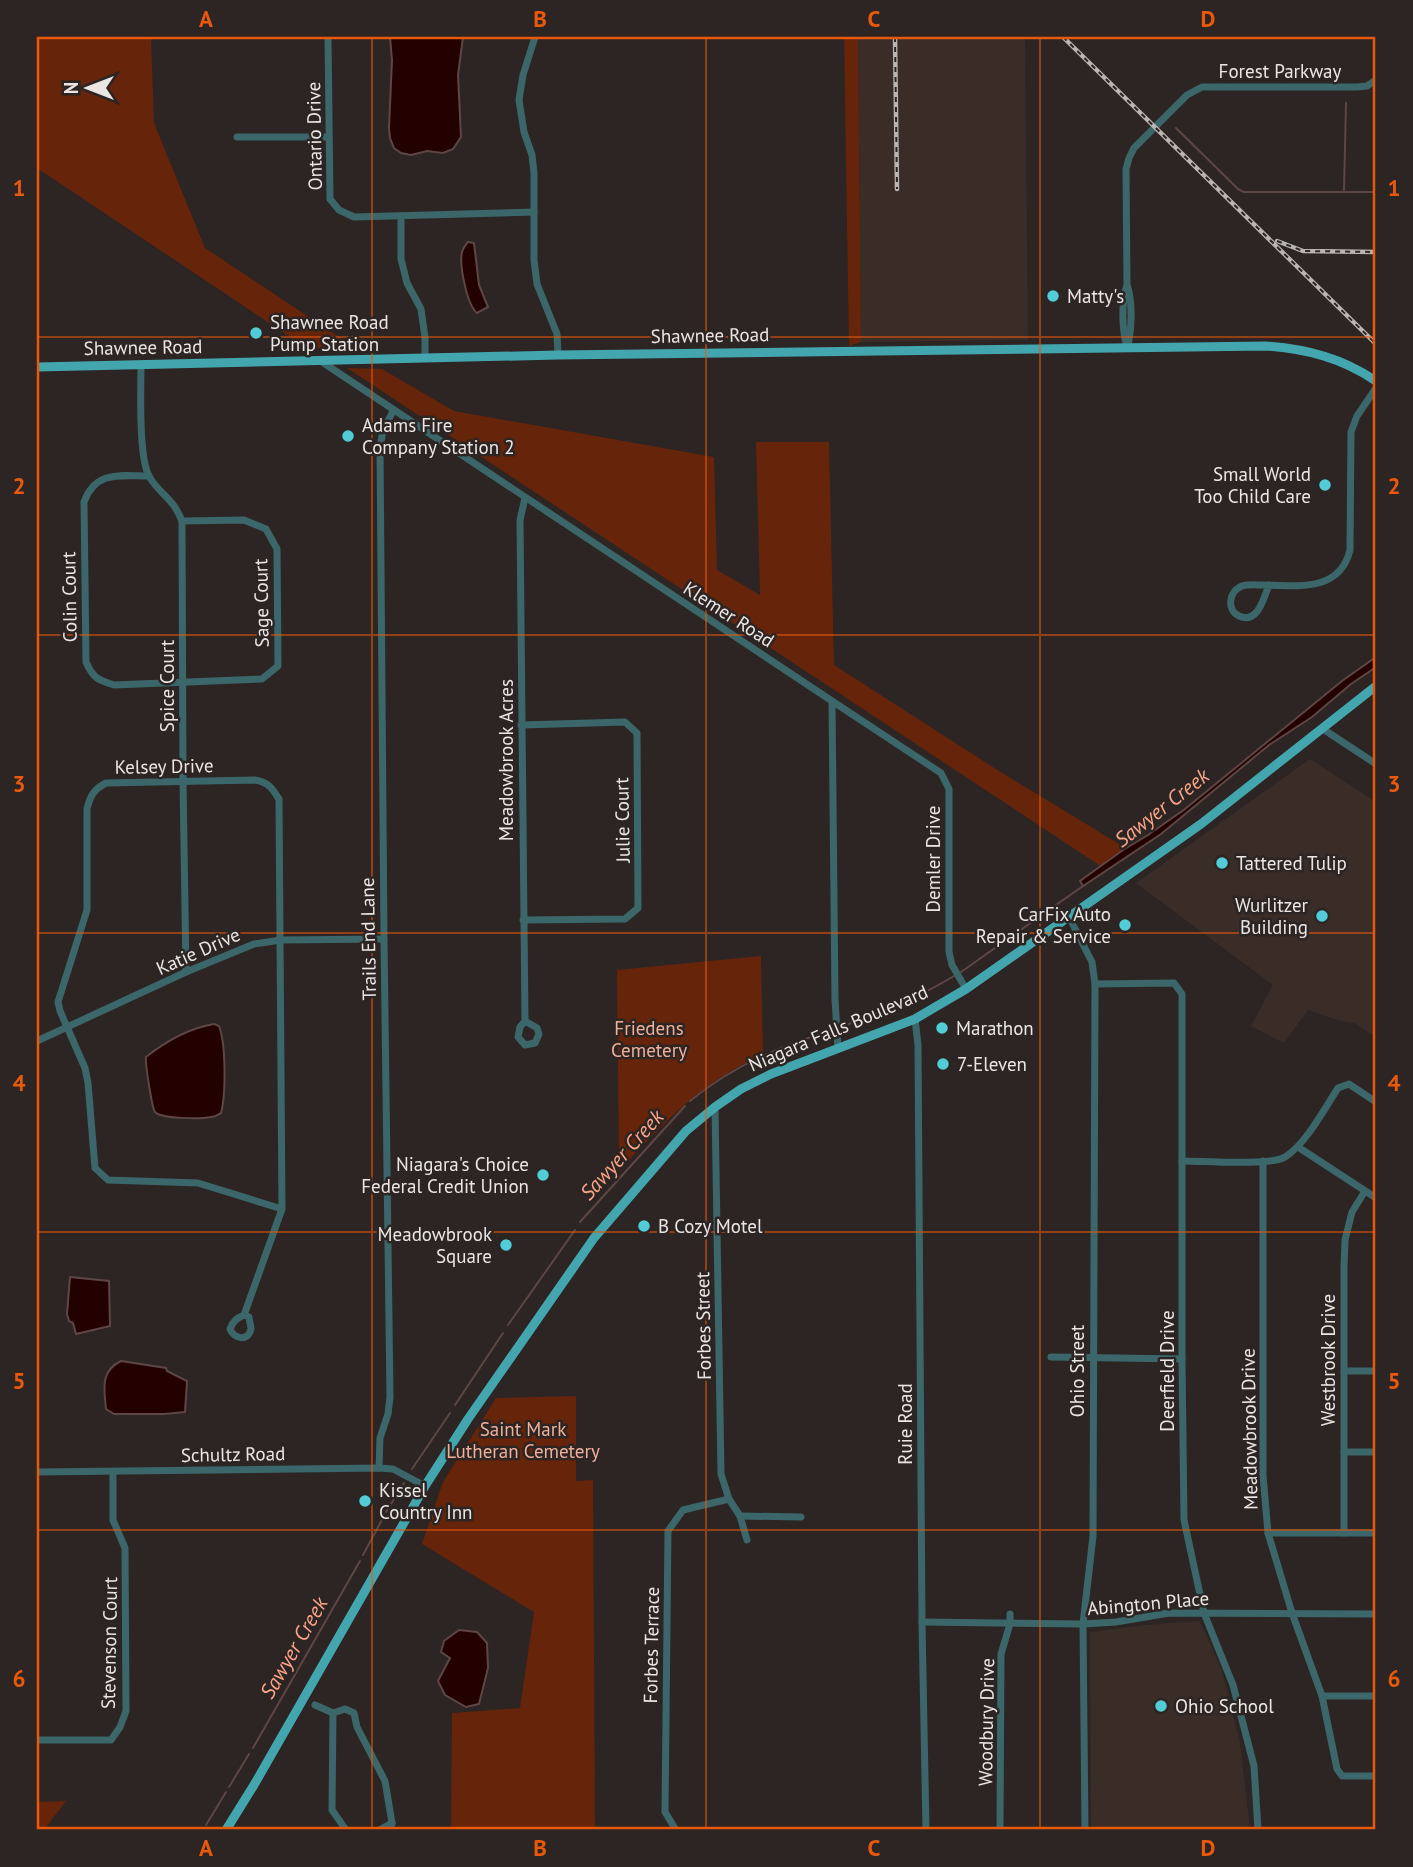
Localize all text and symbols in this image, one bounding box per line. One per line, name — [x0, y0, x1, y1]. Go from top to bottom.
text: A — [199, 4, 213, 33]
text: B — [533, 4, 547, 33]
text: C — [868, 4, 881, 33]
text: D — [1201, 4, 1215, 33]
north arrow — [52, 52, 122, 122]
street label: Forest Parkway — [1219, 59, 1342, 83]
street label: Ontario Drive — [301, 81, 327, 191]
text: N — [59, 82, 83, 94]
text: 1 — [12, 173, 26, 202]
text: 1 — [1387, 173, 1401, 202]
place label: Matty's — [1067, 284, 1124, 308]
marker: Matty's — [1045, 288, 1061, 304]
place label: Shawnee Road Pump Station — [270, 310, 389, 356]
street label: Shawnee Road — [650, 322, 770, 348]
marker: Shawnee Road Pump Station — [248, 325, 264, 341]
street label: Shawnee Road — [83, 334, 203, 360]
place label: Adams Fire Company Station 2 — [362, 413, 515, 459]
marker: Adams Fire Company Station 2 — [340, 428, 356, 444]
place label: Small World Too Child Care — [1194, 462, 1311, 508]
text: 2 — [12, 471, 26, 500]
text: 2 — [1387, 471, 1401, 500]
marker: Small World Too Child Care — [1317, 477, 1333, 493]
street label: Colin Court — [56, 551, 82, 642]
street label: Sage Court — [248, 558, 274, 647]
street label: Klemer Road — [679, 576, 779, 652]
street label: Spice Court — [155, 639, 179, 732]
street label: Meadowbrook Acres — [494, 679, 518, 841]
street label: Kelsey Drive — [114, 753, 214, 779]
water label: Sawyer Creek — [1109, 761, 1216, 853]
text: 3 — [12, 769, 26, 798]
text: 3 — [1387, 769, 1401, 798]
street label: Julie Court — [609, 777, 635, 864]
street label: Demler Drive — [921, 806, 945, 912]
place label: Tattered Tulip — [1236, 851, 1347, 875]
marker: Tattered Tulip — [1214, 855, 1230, 871]
street label: Trails End Lane — [355, 877, 381, 1001]
place label: Wurlitzer Building — [1235, 893, 1309, 939]
place label: CarFix Auto Repair & Service — [976, 902, 1111, 948]
marker: Wurlitzer Building — [1314, 908, 1330, 924]
marker: CarFix Auto Repair & Service — [1117, 917, 1133, 933]
street label: Katie Drive — [152, 922, 244, 980]
street label: Niagara Falls Boulevard — [745, 979, 931, 1077]
park label: Friedens Cemetery — [611, 1016, 687, 1062]
place label: Marathon — [956, 1016, 1034, 1040]
marker: Marathon — [934, 1020, 950, 1036]
place label: 7-Eleven — [957, 1052, 1027, 1076]
marker: 7-Eleven — [935, 1056, 951, 1072]
text: 4 — [12, 1068, 26, 1097]
text: 4 — [1387, 1068, 1401, 1097]
water label: Sawyer Creek — [574, 1103, 670, 1206]
place label: Niagara's Choice Federal Credit Union — [361, 1152, 529, 1198]
marker: Niagara's Choice Federal Credit Union — [535, 1167, 551, 1183]
place label: B Cozy Motel — [658, 1214, 763, 1238]
marker: B Cozy Motel — [636, 1218, 652, 1234]
place label: Meadowbrook Square — [378, 1222, 492, 1268]
marker: Meadowbrook Square — [498, 1237, 514, 1253]
street label: Forbes Street — [690, 1271, 716, 1380]
street label: Westbrook Drive — [1316, 1294, 1340, 1426]
street label: Deerfield Drive — [1155, 1310, 1179, 1432]
street label: Ohio Street — [1065, 1324, 1089, 1417]
street label: Meadowbrook Drive — [1236, 1348, 1262, 1510]
text: 5 — [12, 1366, 26, 1395]
text: 5 — [1387, 1366, 1401, 1395]
street label: Ruie Road — [893, 1383, 917, 1465]
park label: Saint Mark Lutheran Cemetery — [446, 1417, 600, 1463]
street label: Schultz Road — [181, 1441, 285, 1467]
place label: Kissel Country Inn — [379, 1478, 472, 1524]
marker: Kissel Country Inn — [357, 1493, 373, 1509]
street label: Stevenson Court — [96, 1576, 122, 1709]
street label: Forbes Terrace — [638, 1586, 664, 1704]
street label: Abington Place — [1086, 1586, 1210, 1620]
water label: Sawyer Creek — [254, 1591, 334, 1703]
street label: Woodbury Drive — [973, 1658, 999, 1786]
text: 6 — [12, 1664, 26, 1693]
text: 6 — [1387, 1664, 1401, 1693]
place label: Ohio School — [1175, 1694, 1274, 1718]
marker: Ohio School — [1153, 1698, 1169, 1714]
text: A — [199, 1833, 213, 1862]
text: B — [533, 1833, 547, 1862]
text: C — [868, 1833, 881, 1862]
text: D — [1201, 1833, 1215, 1862]

